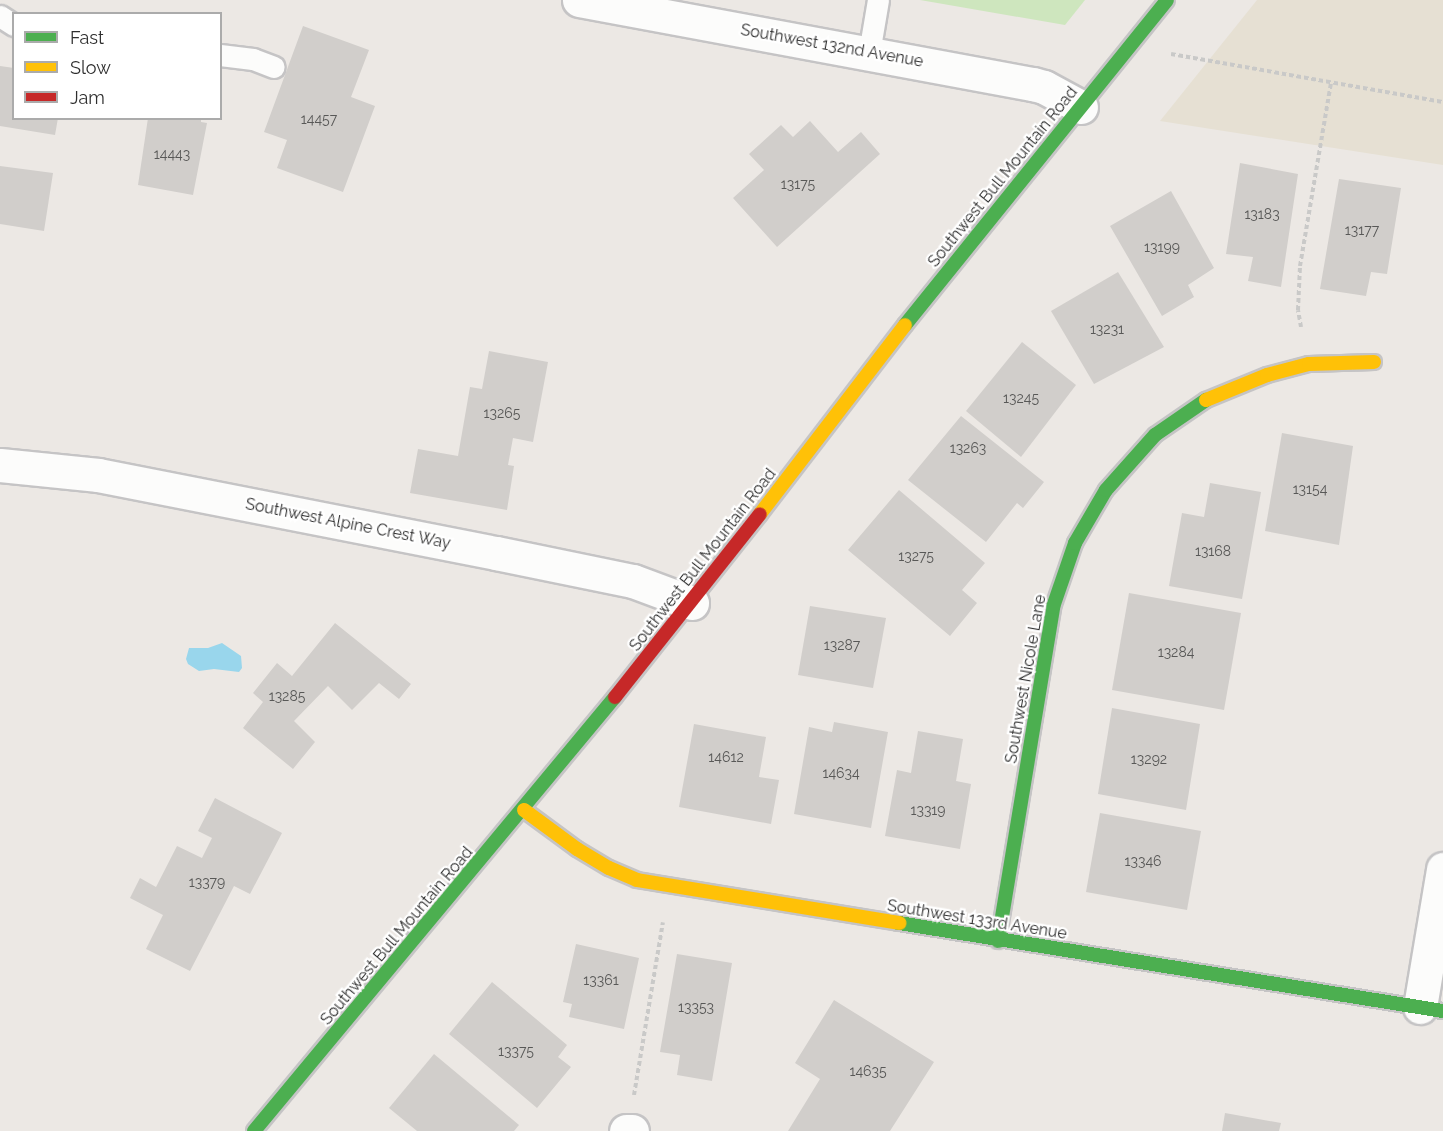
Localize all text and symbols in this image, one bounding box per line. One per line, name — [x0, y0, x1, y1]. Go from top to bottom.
legend — [12, 12, 222, 120]
street label: Southwest 132nd Avenue — [739, 20, 925, 72]
text: Fast — [70, 27, 104, 48]
text: Slow — [70, 57, 111, 78]
street label: Southwest Bull Mountain Road — [924, 83, 1082, 271]
text: Jam — [70, 87, 105, 108]
house number: 14457 — [301, 111, 337, 127]
house number: 14443 — [154, 146, 190, 162]
house number: 13175 — [781, 176, 815, 192]
house number: 13183 — [1244, 206, 1280, 222]
house number: 13177 — [1345, 222, 1379, 238]
house number: 13199 — [1144, 239, 1180, 255]
house number: 13231 — [1090, 321, 1124, 337]
house number: 13245 — [1003, 390, 1039, 406]
house number: 13265 — [484, 405, 520, 421]
house number: 13263 — [950, 440, 986, 456]
street label: Southwest Bull Mountain Road — [626, 465, 780, 655]
house number: 13154 — [1293, 481, 1327, 497]
street label: Southwest Alpine Crest Way — [243, 495, 453, 553]
house number: 13168 — [1195, 543, 1231, 559]
house number: 13275 — [898, 548, 934, 564]
street label: Southwest Nicole Lane — [1002, 593, 1050, 765]
house number: 13287 — [824, 637, 860, 653]
house number: 13284 — [1158, 644, 1194, 660]
house number: 13285 — [269, 688, 305, 704]
house number: 14612 — [708, 749, 744, 765]
house number: 13292 — [1131, 751, 1167, 767]
house number: 14634 — [822, 765, 860, 781]
house number: 13319 — [910, 802, 946, 818]
street label: Southwest Bull Mountain Road — [317, 843, 477, 1029]
house number: 13346 — [1124, 853, 1162, 869]
house number: 13379 — [189, 874, 225, 890]
street label: Southwest 133rd Avenue — [886, 896, 1068, 944]
house number: 13361 — [583, 972, 619, 988]
house number: 13353 — [678, 999, 714, 1015]
house number: 13375 — [498, 1043, 534, 1059]
house number: 14635 — [849, 1063, 887, 1079]

